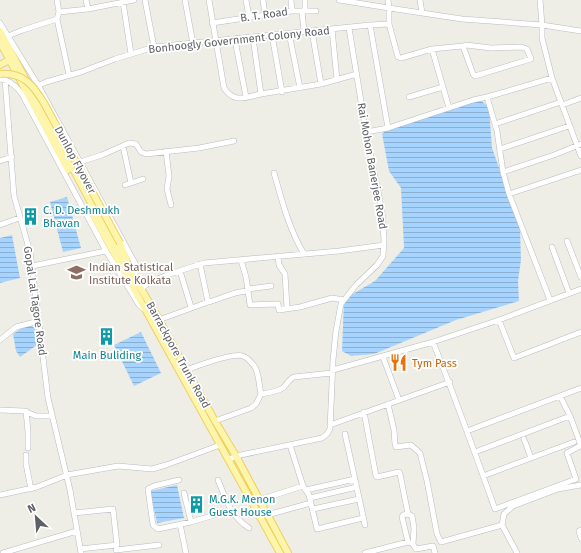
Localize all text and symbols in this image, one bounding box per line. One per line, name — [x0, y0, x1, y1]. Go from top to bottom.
street label: B. T. Road — [239, 5, 289, 25]
street label: Bonhoogly Government Colony Road — [148, 24, 330, 56]
street label: Rai Mohon Banerjee Road — [354, 102, 390, 230]
street label: Dunlop Flyover — [52, 124, 99, 197]
place label: C. D. Deshmukh Bhavan — [43, 204, 120, 230]
building icon: C. D. Deshmukh Bhavan — [20, 206, 40, 226]
street label: Gopal Lal Tagore Road — [21, 245, 49, 357]
place label: Indian Statistical Institute Kolkata — [89, 261, 173, 287]
school or university icon: Indian Statistical Institute Kolkata — [66, 263, 86, 283]
street label: Barrackpore Trunk Road — [143, 299, 213, 411]
building icon: Main Buliding — [97, 327, 117, 347]
place label: Main Buliding — [73, 349, 141, 362]
restaurant icon: Tym Pass — [389, 353, 409, 373]
place label: Tym Pass — [412, 357, 457, 370]
place label: M.G.K. Menon Guest House — [209, 493, 275, 519]
building icon: M.G.K. Menon Guest House — [186, 495, 206, 515]
north arrow — [16, 497, 56, 537]
text: N — [26, 501, 38, 516]

